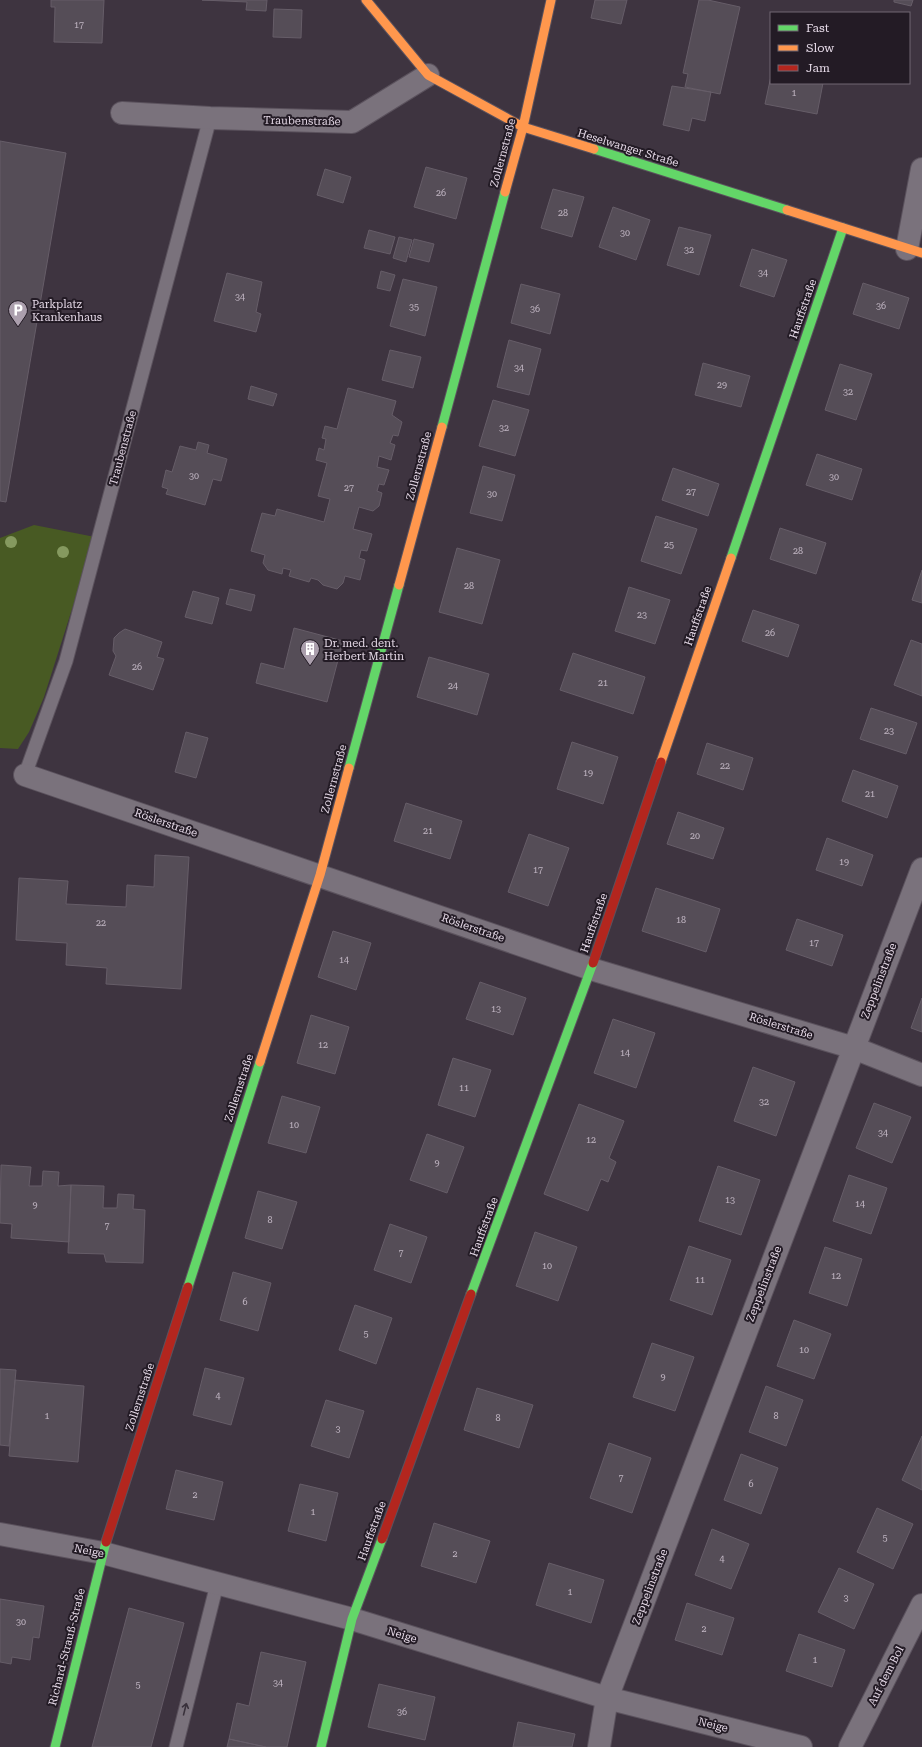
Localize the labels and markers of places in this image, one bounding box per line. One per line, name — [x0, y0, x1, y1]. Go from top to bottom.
place label: Parkplatz Krankenhaus — [32, 298, 102, 324]
parking icon: Parkplatz Krankenhaus — [7, 299, 29, 327]
place label: Dr. med. dent. Herbert Martin — [324, 637, 404, 663]
building icon: Dr. med. dent. Herbert Martin — [299, 638, 321, 666]

